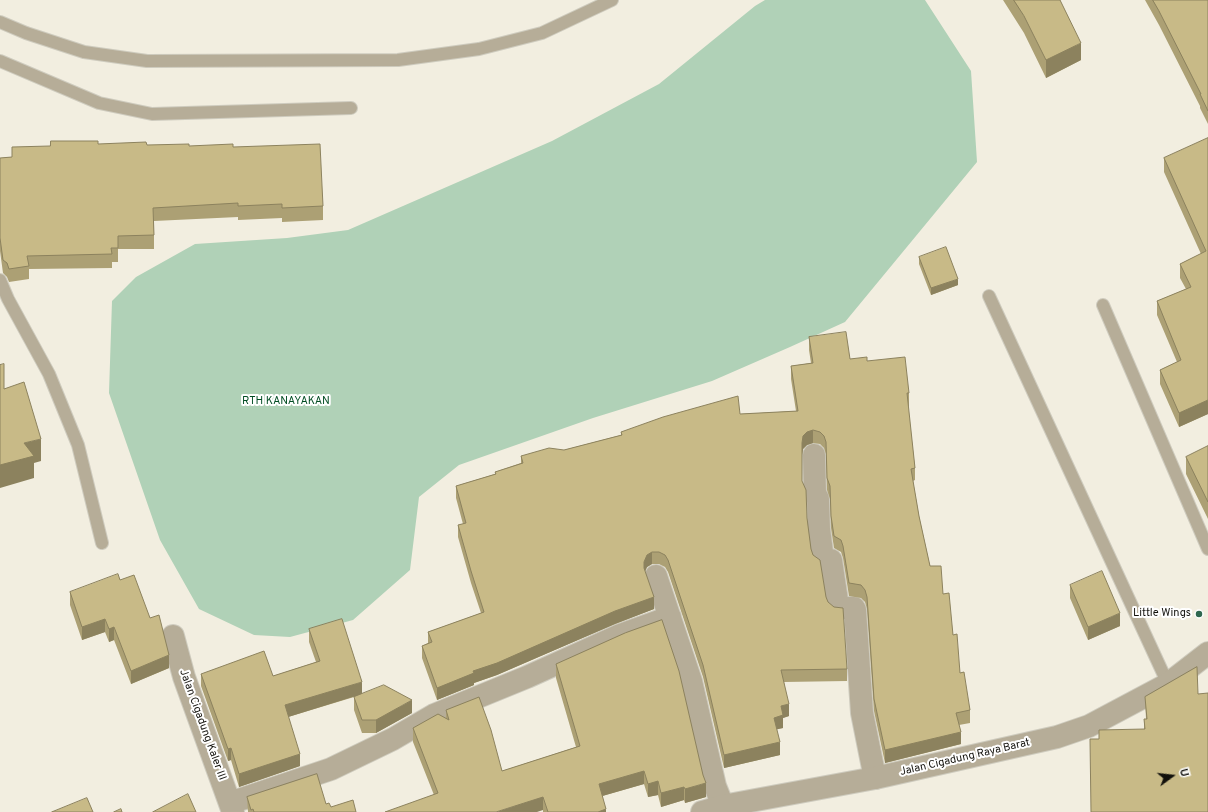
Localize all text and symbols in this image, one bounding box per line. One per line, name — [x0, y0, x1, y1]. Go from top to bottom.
park label: RTH KANAYAKAN — [242, 395, 330, 409]
place label: Little Wings — [1133, 607, 1191, 621]
marker: Little Wings — [1194, 609, 1204, 619]
street label: Jalan Cigadung Kaler III — [176, 668, 228, 782]
street label: Jalan Cigadung Raya Barat — [899, 737, 1031, 779]
north arrow — [1152, 756, 1192, 796]
text: U — [1176, 767, 1191, 778]

